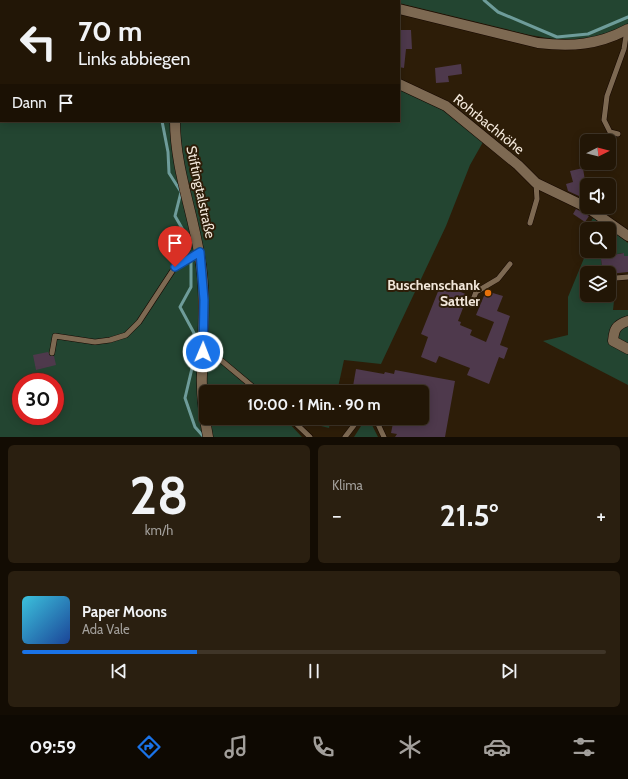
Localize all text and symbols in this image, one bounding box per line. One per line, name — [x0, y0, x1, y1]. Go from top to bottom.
text: 70 m — [78, 14, 142, 48]
icon: left — [12, 16, 64, 68]
text: Links abbiegen — [78, 48, 190, 70]
street label: Rohrbachhöhe — [450, 90, 528, 158]
icon: arrive — [55, 92, 77, 114]
text: Dann — [12, 94, 47, 112]
north arrow — [580, 134, 616, 170]
map controls — [580, 134, 616, 302]
street label: Stiftingtalstraße — [182, 144, 220, 240]
button: sound — [580, 178, 616, 214]
button: search — [580, 222, 616, 258]
pin — [158, 226, 192, 267]
icon: arrive — [164, 232, 186, 254]
button: layers — [580, 266, 616, 302]
place label: Buschenschank Sattler — [387, 276, 480, 310]
marker: Buschenschank Sattler — [483, 288, 493, 298]
position arrow — [182, 331, 224, 373]
speed limit sign: 30 — [12, 373, 64, 425]
text: 10:00 · 1 Min. · 90 m — [248, 396, 381, 414]
text: 28 — [130, 464, 188, 527]
text: Klima — [332, 477, 363, 493]
text: 21.5° — [440, 497, 498, 534]
text: − — [332, 502, 342, 529]
text: + — [596, 502, 606, 529]
text: km/h — [145, 522, 173, 538]
text: Paper Moons — [82, 603, 167, 621]
text: Ada Vale — [82, 621, 130, 637]
icon: previous — [108, 660, 130, 682]
icon: pause — [303, 660, 325, 682]
icon: next — [498, 660, 520, 682]
icon: directions — [135, 733, 163, 761]
icon: music — [222, 733, 250, 761]
icon: phone — [309, 733, 337, 761]
icon: climate — [396, 733, 424, 761]
icon: car — [483, 733, 511, 761]
icon: filters — [570, 733, 598, 761]
text: 09:59 — [30, 736, 76, 758]

